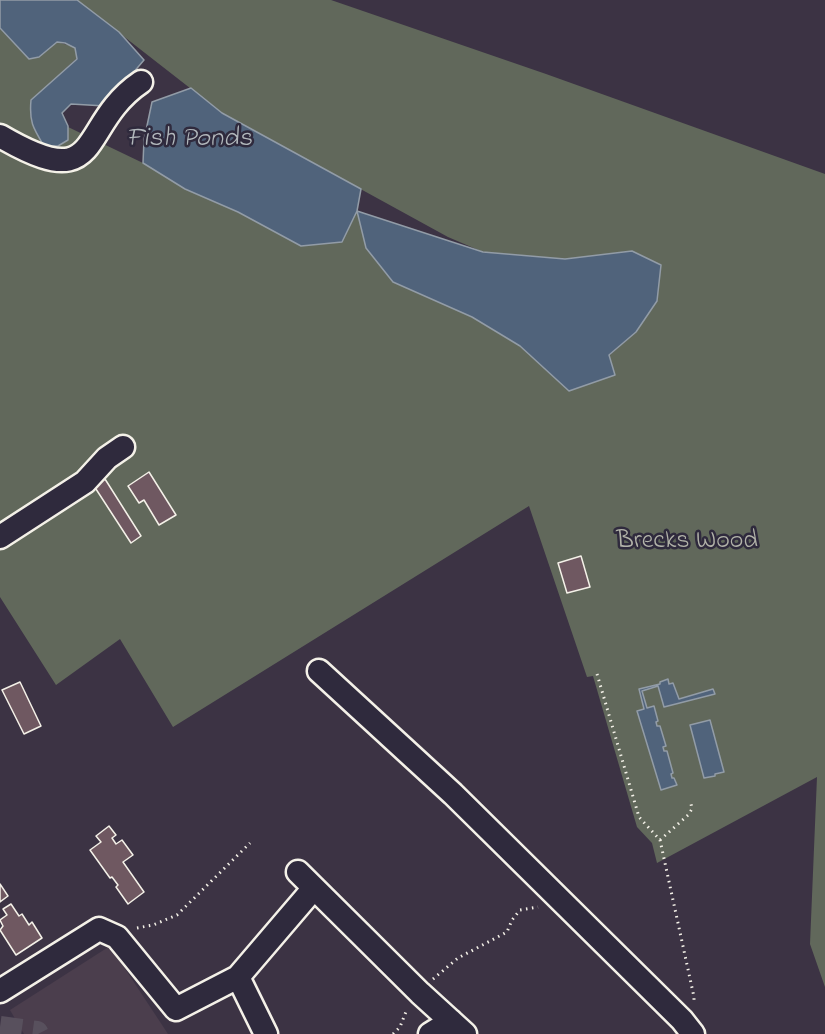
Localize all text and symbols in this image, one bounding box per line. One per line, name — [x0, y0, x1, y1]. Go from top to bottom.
water label: Fish Ponds — [126, 125, 252, 157]
park label: Brecks Wood — [616, 527, 758, 559]

